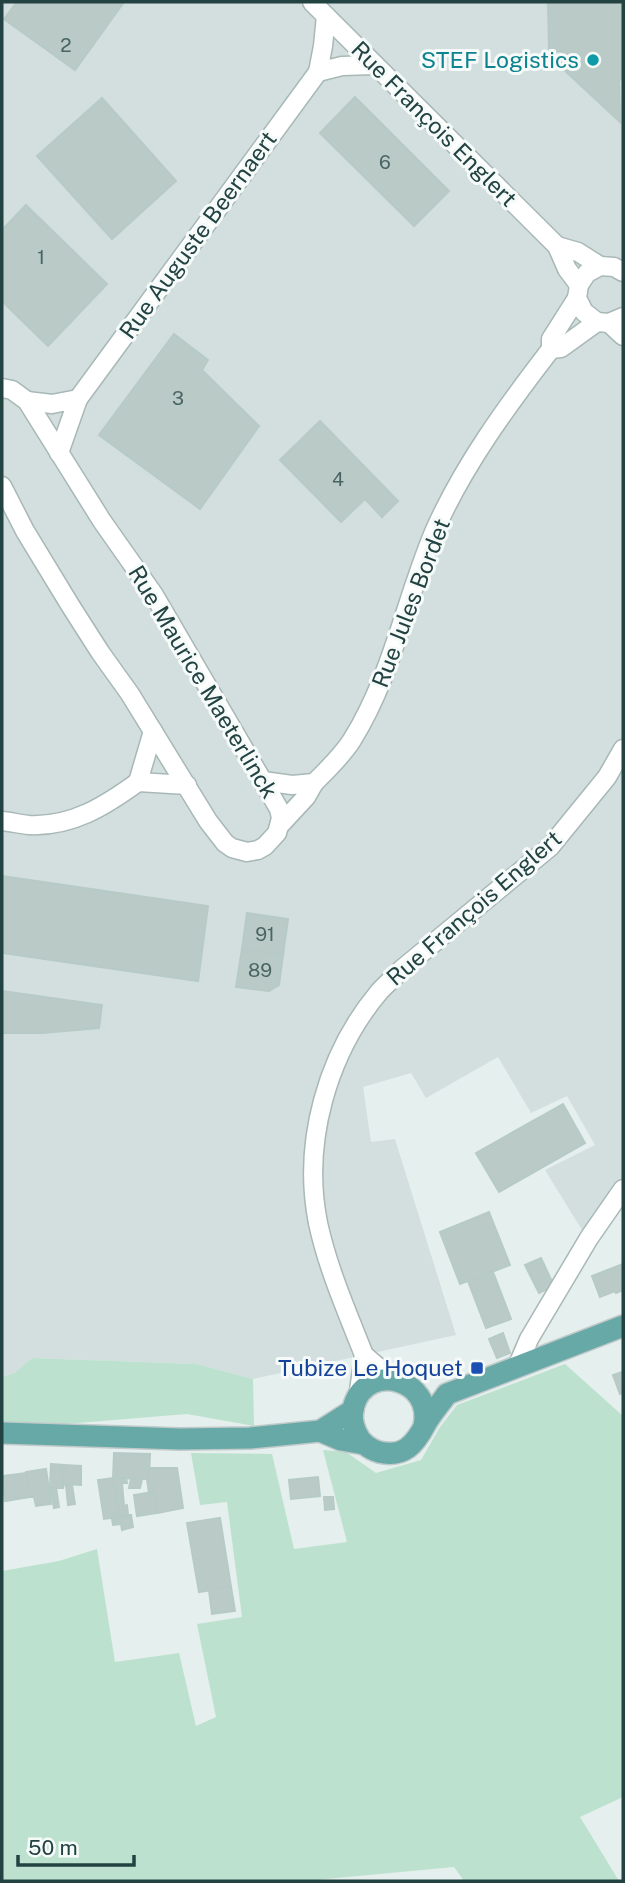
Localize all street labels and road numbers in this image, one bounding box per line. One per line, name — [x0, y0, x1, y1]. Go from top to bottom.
street label: Rue François Englert — [346, 35, 523, 212]
street label: Rue Auguste Beernaert — [113, 126, 282, 344]
street label: Rue Jules Bordet — [366, 515, 455, 691]
street label: Rue Maurice Maeterlinck — [123, 560, 284, 803]
street label: Rue François Englert — [381, 824, 566, 991]

